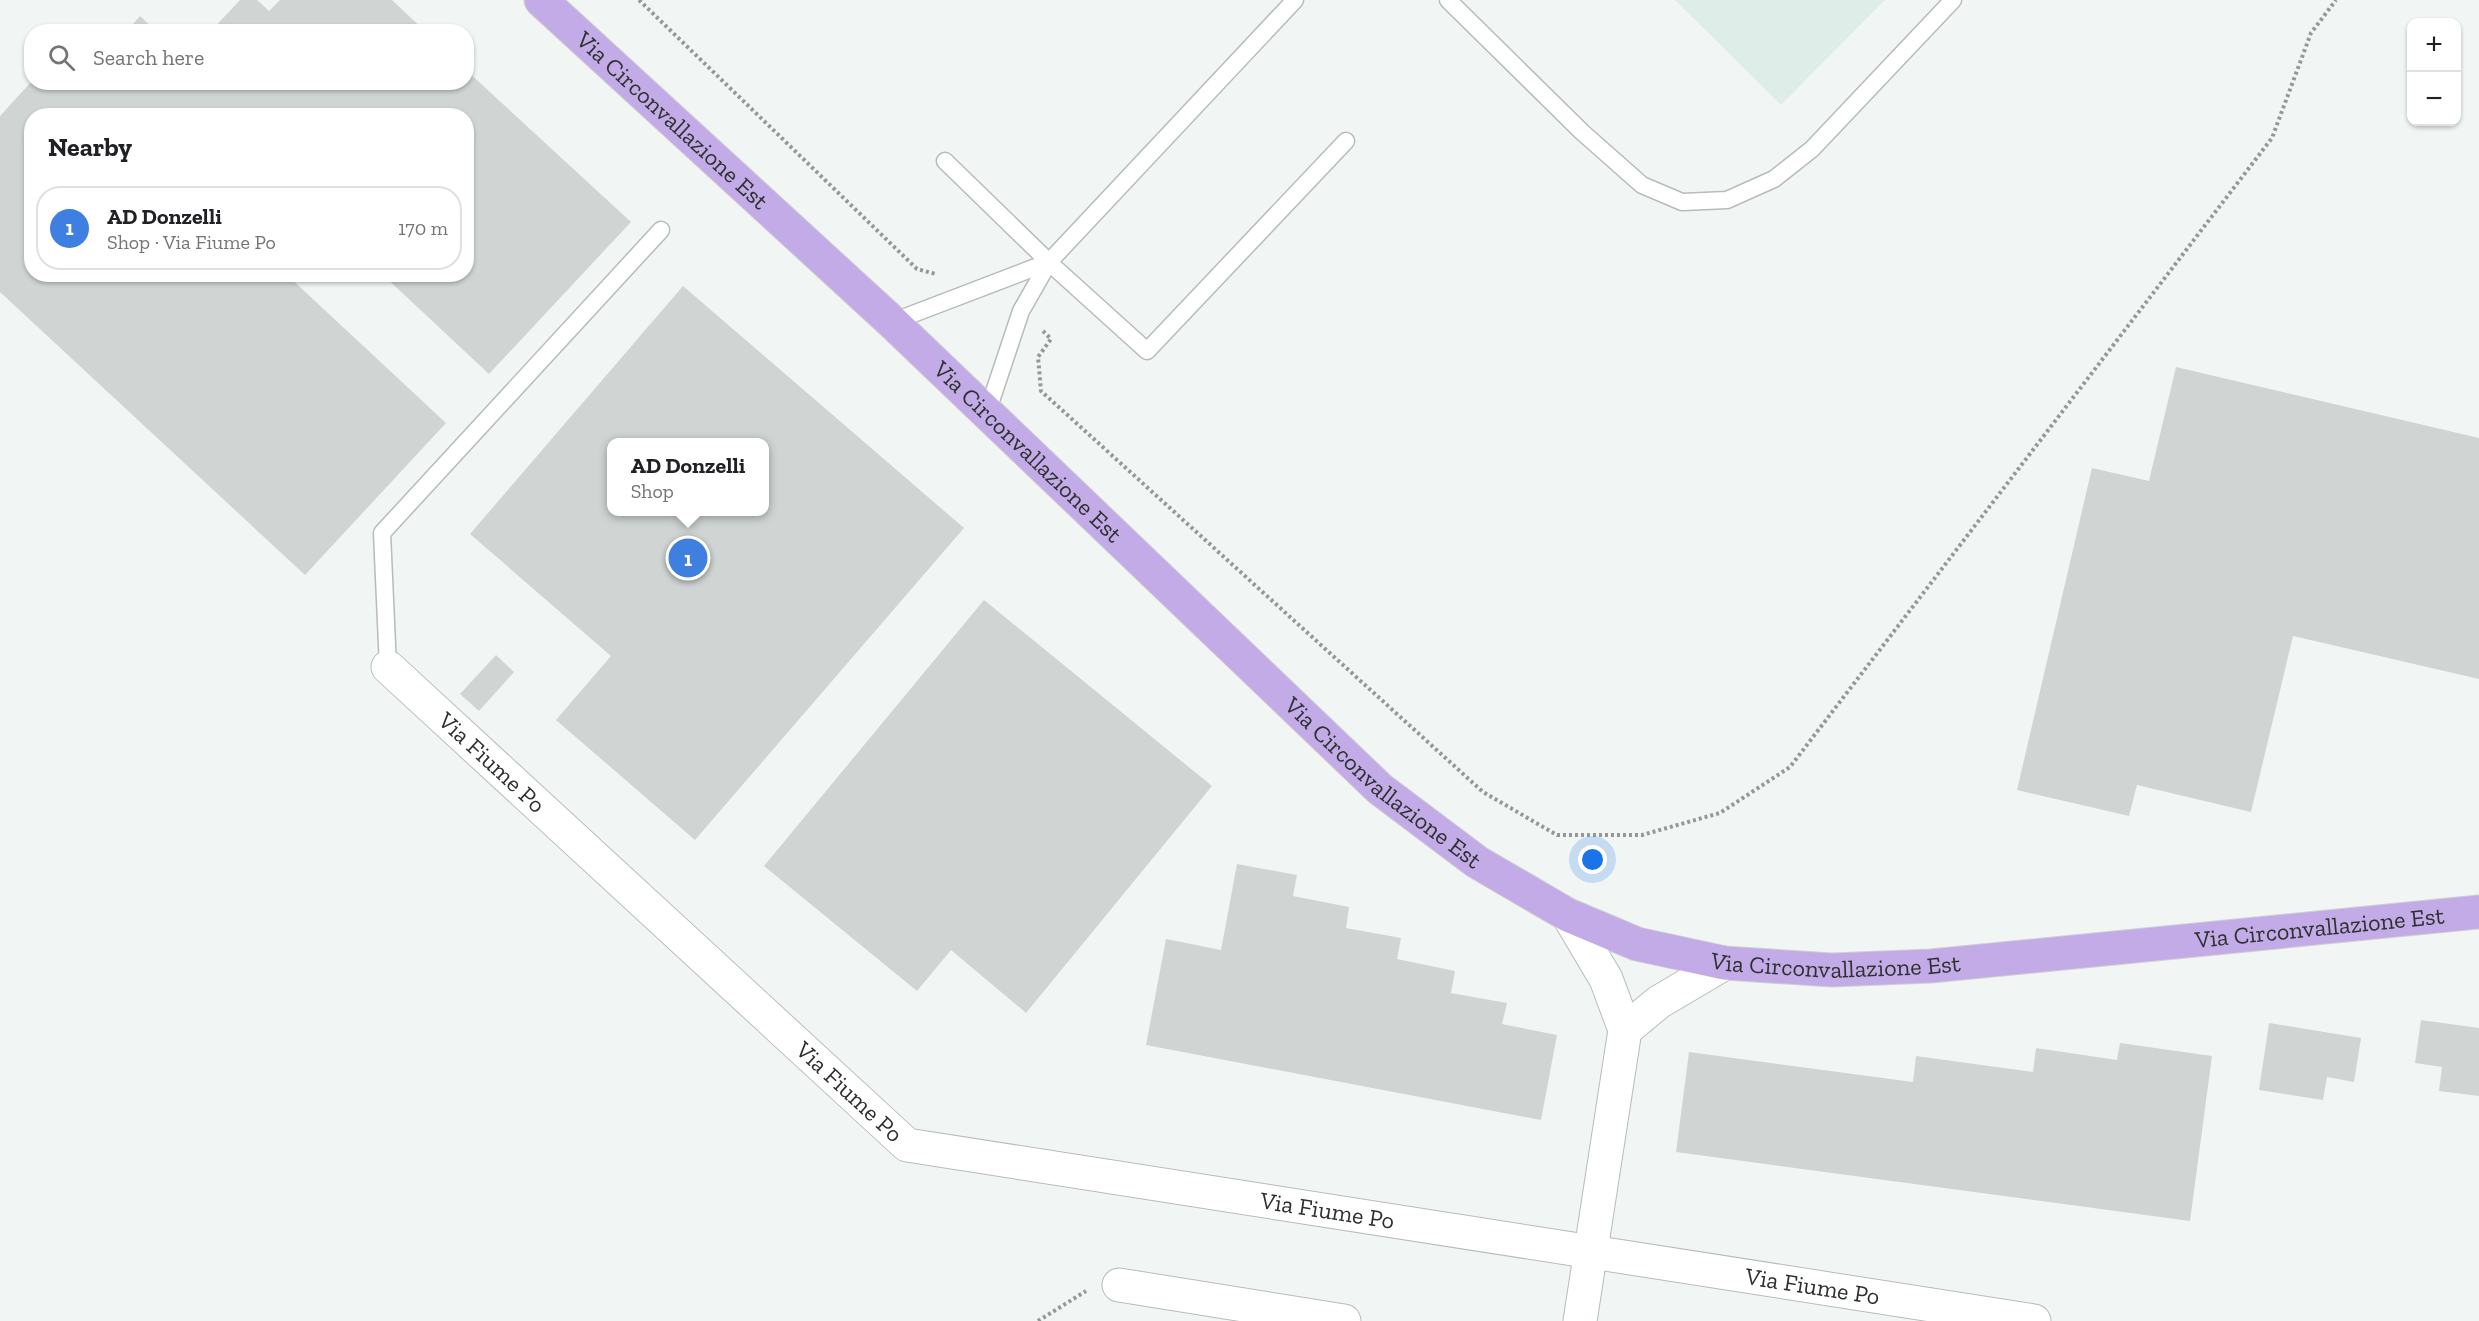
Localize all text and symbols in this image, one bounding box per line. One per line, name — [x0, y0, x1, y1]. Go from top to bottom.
map controls — [2407, 18, 2461, 126]
button: + — [2407, 18, 2461, 72]
search box — [24, 24, 474, 90]
street label: Via Circonvallazione Est — [570, 24, 775, 215]
icon: search — [45, 41, 78, 74]
text: Search here — [93, 44, 204, 71]
button: − — [2407, 72, 2461, 126]
text: Nearby — [48, 131, 132, 163]
text: AD Donzelli — [107, 203, 222, 230]
text: 1 — [65, 216, 74, 240]
text: 170 m — [398, 216, 448, 240]
text: Shop · Via Fiume Po — [107, 230, 276, 254]
street label: Via Circonvallazione Est — [927, 354, 1128, 548]
popup — [607, 438, 769, 516]
text: AD Donzelli — [631, 452, 745, 479]
text: Shop — [631, 479, 674, 503]
pin: 1 — [668, 536, 708, 580]
street label: Via Circonvallazione Est — [1278, 690, 1488, 874]
street label: Via Fiume Po — [432, 705, 552, 819]
your location — [1578, 845, 1607, 874]
street label: Via Circonvallazione Est — [2192, 901, 2445, 954]
street label: Via Circonvallazione Est — [1707, 945, 1962, 984]
street label: Via Fiume Po — [789, 1034, 909, 1148]
street label: Via Fiume Po — [1257, 1185, 1397, 1235]
street label: Via Fiume Po — [1742, 1261, 1882, 1311]

